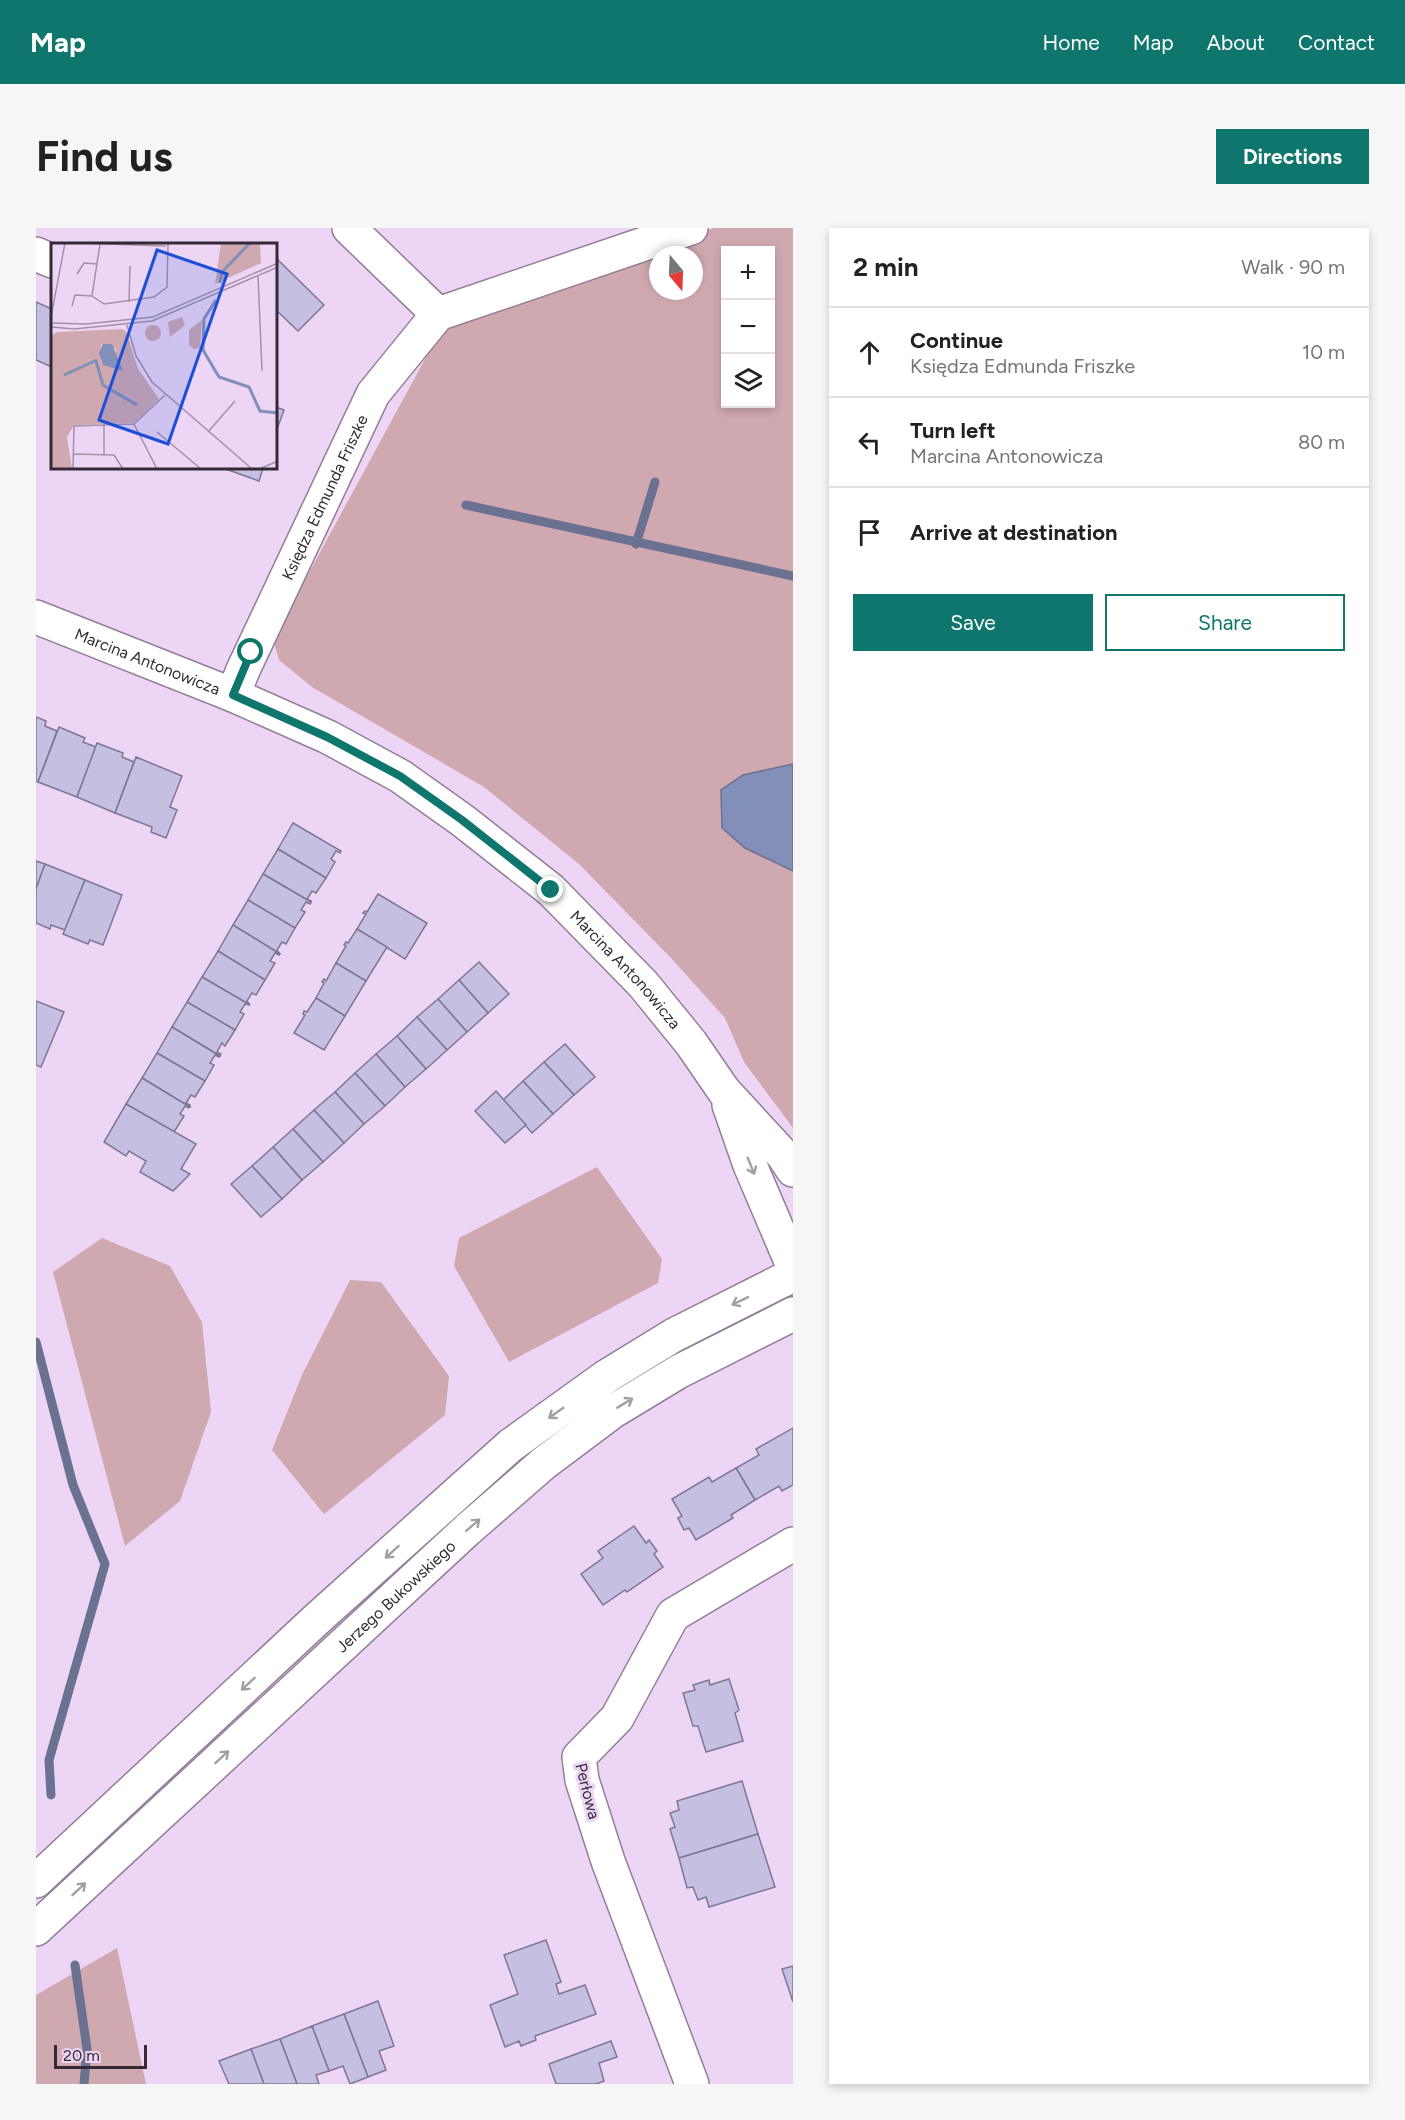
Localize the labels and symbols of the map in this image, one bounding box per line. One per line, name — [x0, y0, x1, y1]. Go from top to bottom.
inset map — [51, 243, 278, 470]
north arrow — [649, 246, 703, 300]
street label: Księdza Edmunda Friszke — [278, 412, 372, 583]
street label: Marcina Antonowicza — [72, 624, 223, 699]
route start — [237, 638, 263, 664]
route end — [537, 876, 563, 902]
street label: Marcina Antonowicza — [566, 906, 685, 1033]
one-way arrow — [746, 1157, 757, 1175]
one-way arrow — [732, 1295, 750, 1307]
one-way arrow — [617, 1397, 634, 1410]
one-way arrow — [549, 1407, 565, 1419]
one-way arrow — [465, 1518, 480, 1532]
street label: Jerzego Bukowskiego — [332, 1537, 460, 1656]
one-way arrow — [384, 1545, 399, 1559]
one-way arrow — [240, 1677, 255, 1691]
one-way arrow — [214, 1750, 229, 1764]
street label: Perłowa — [571, 1761, 604, 1821]
one-way arrow — [71, 1882, 86, 1896]
scale bar — [54, 2042, 147, 2070]

